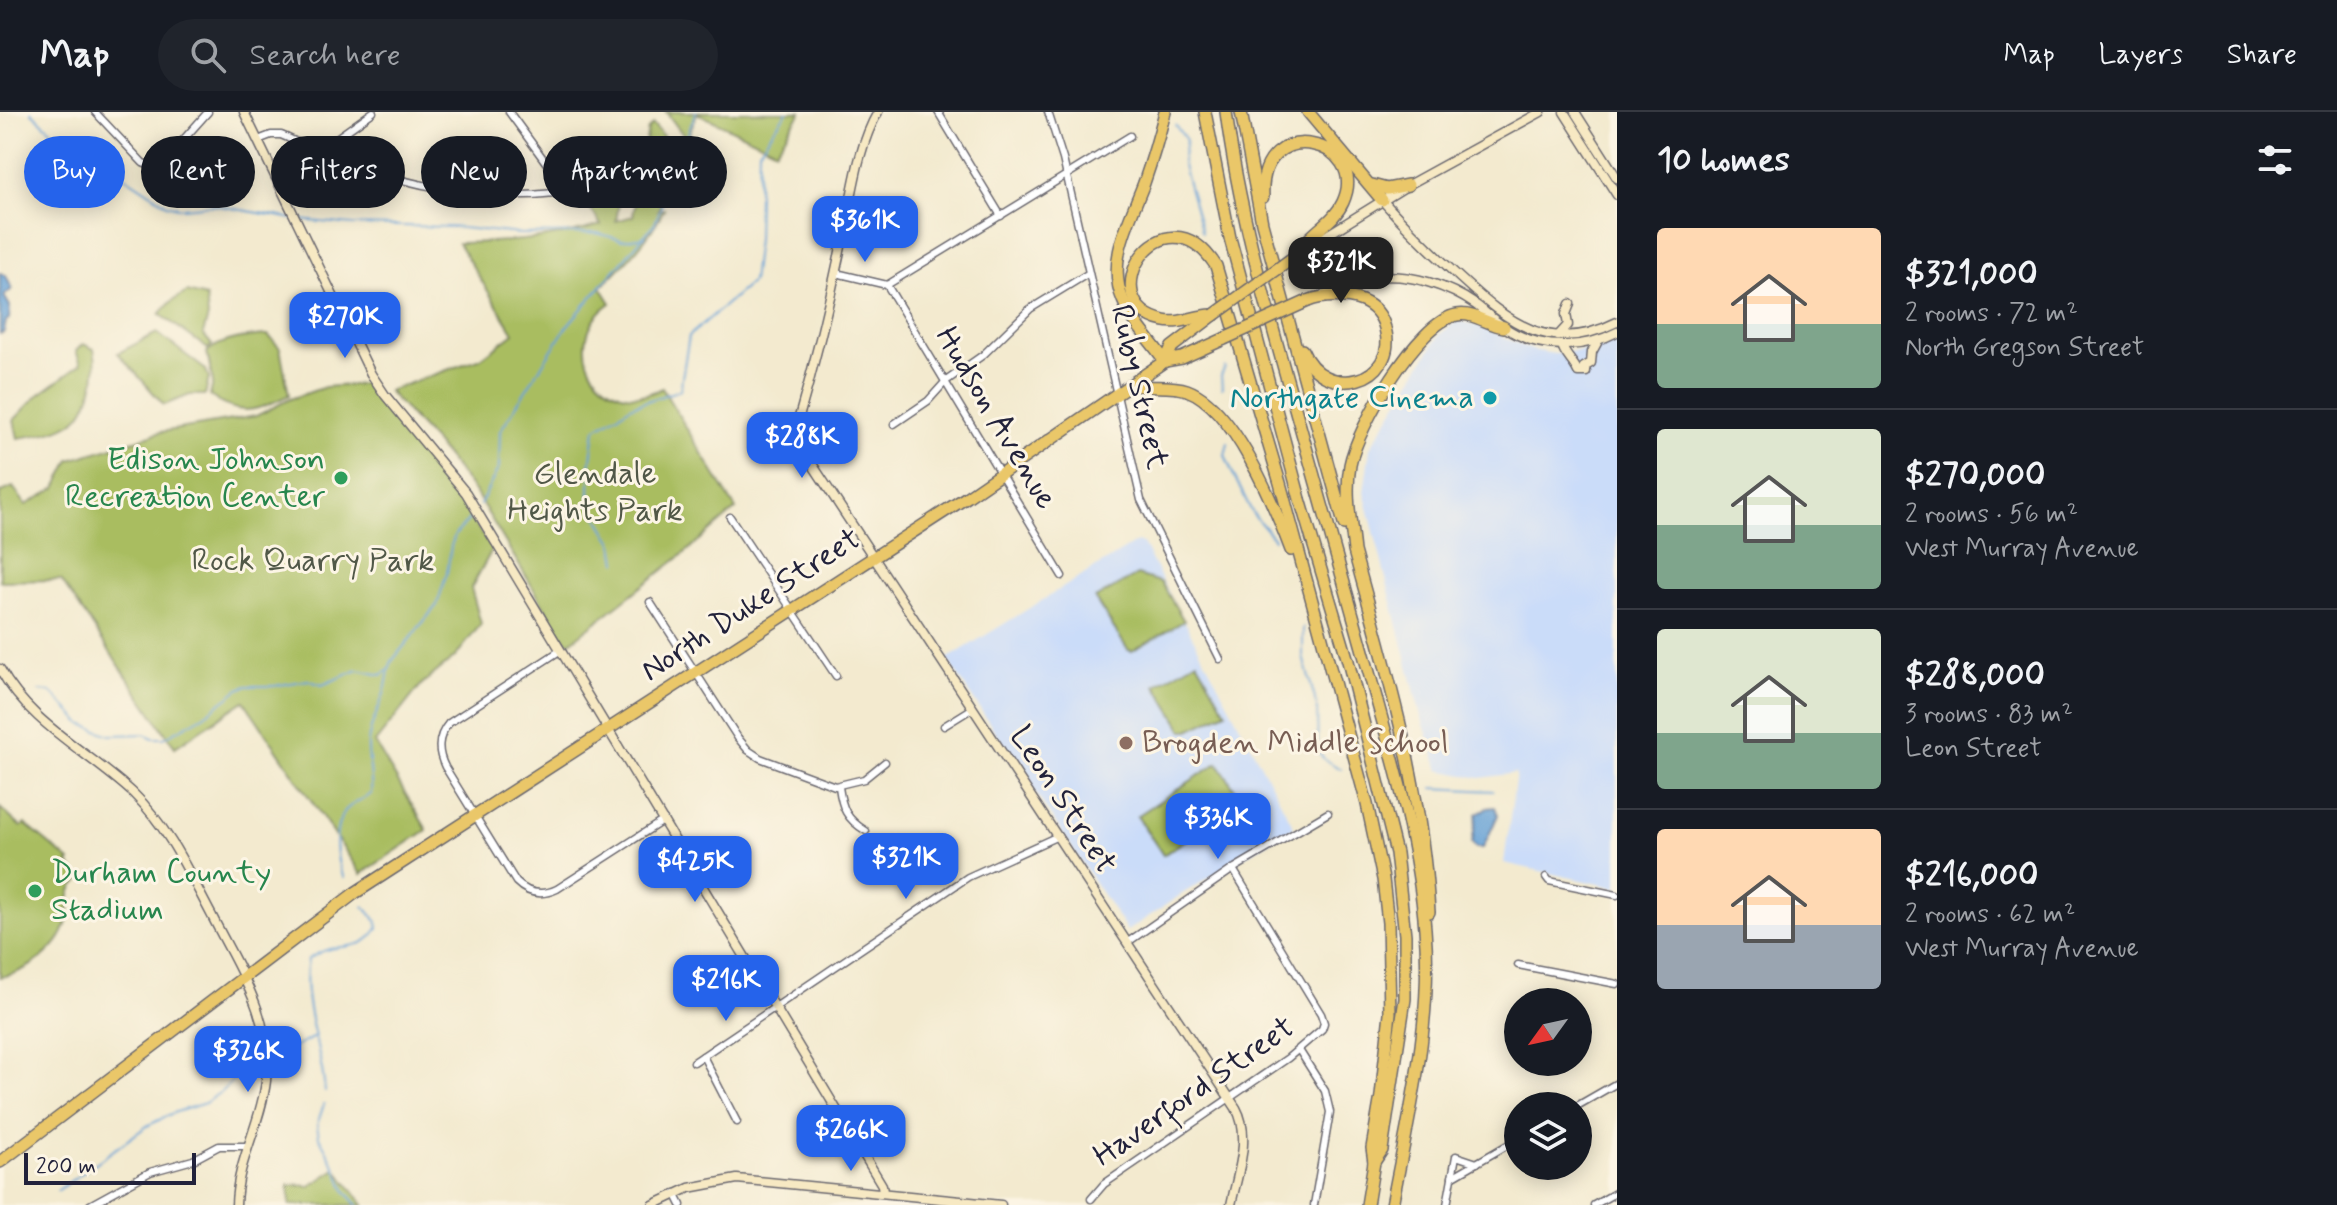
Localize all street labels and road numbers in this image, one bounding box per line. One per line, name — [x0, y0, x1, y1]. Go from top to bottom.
street label: Ruby Street — [1100, 301, 1178, 474]
street label: Hudson Avenue — [925, 319, 1067, 517]
street label: North Duke Street — [633, 518, 869, 692]
street label: Leon Street — [1000, 718, 1126, 882]
street label: Haverford Street — [1085, 1007, 1304, 1179]

